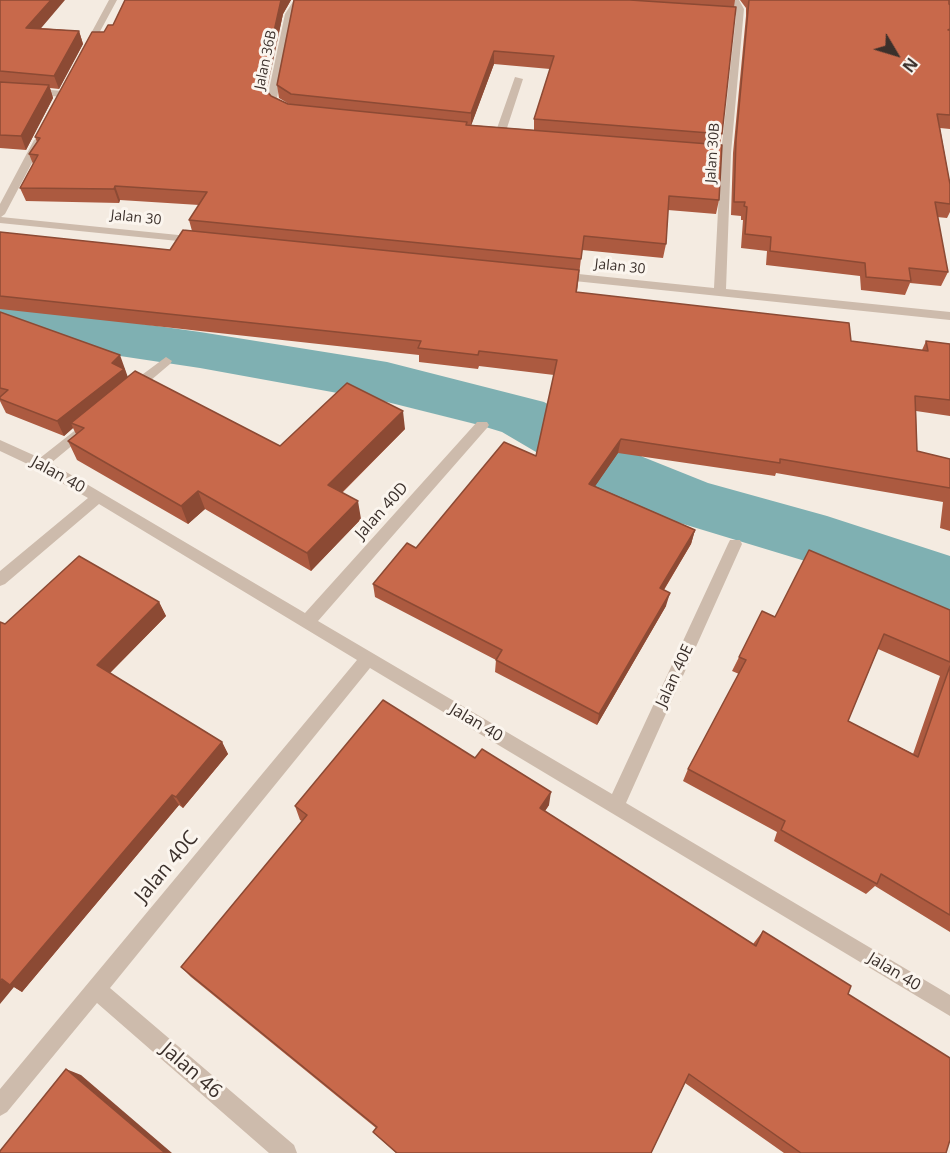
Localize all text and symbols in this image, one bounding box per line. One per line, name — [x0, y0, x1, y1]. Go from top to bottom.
north arrow — [866, 24, 926, 84]
street label: Jalan 36B — [252, 29, 280, 91]
text: N — [898, 53, 923, 77]
street label: Jalan 30B — [703, 122, 723, 184]
street label: Jalan 30 — [110, 207, 162, 229]
street label: Jalan 30 — [594, 256, 646, 278]
street label: Jalan 40 — [28, 452, 88, 498]
street label: Jalan 40D — [351, 479, 413, 543]
street label: Jalan 40E — [652, 641, 698, 711]
street label: Jalan 40 — [446, 700, 506, 746]
street label: Jalan 40C — [130, 827, 204, 907]
street label: Jalan 40 — [864, 949, 924, 995]
street label: Jalan 46 — [156, 1038, 226, 1104]

